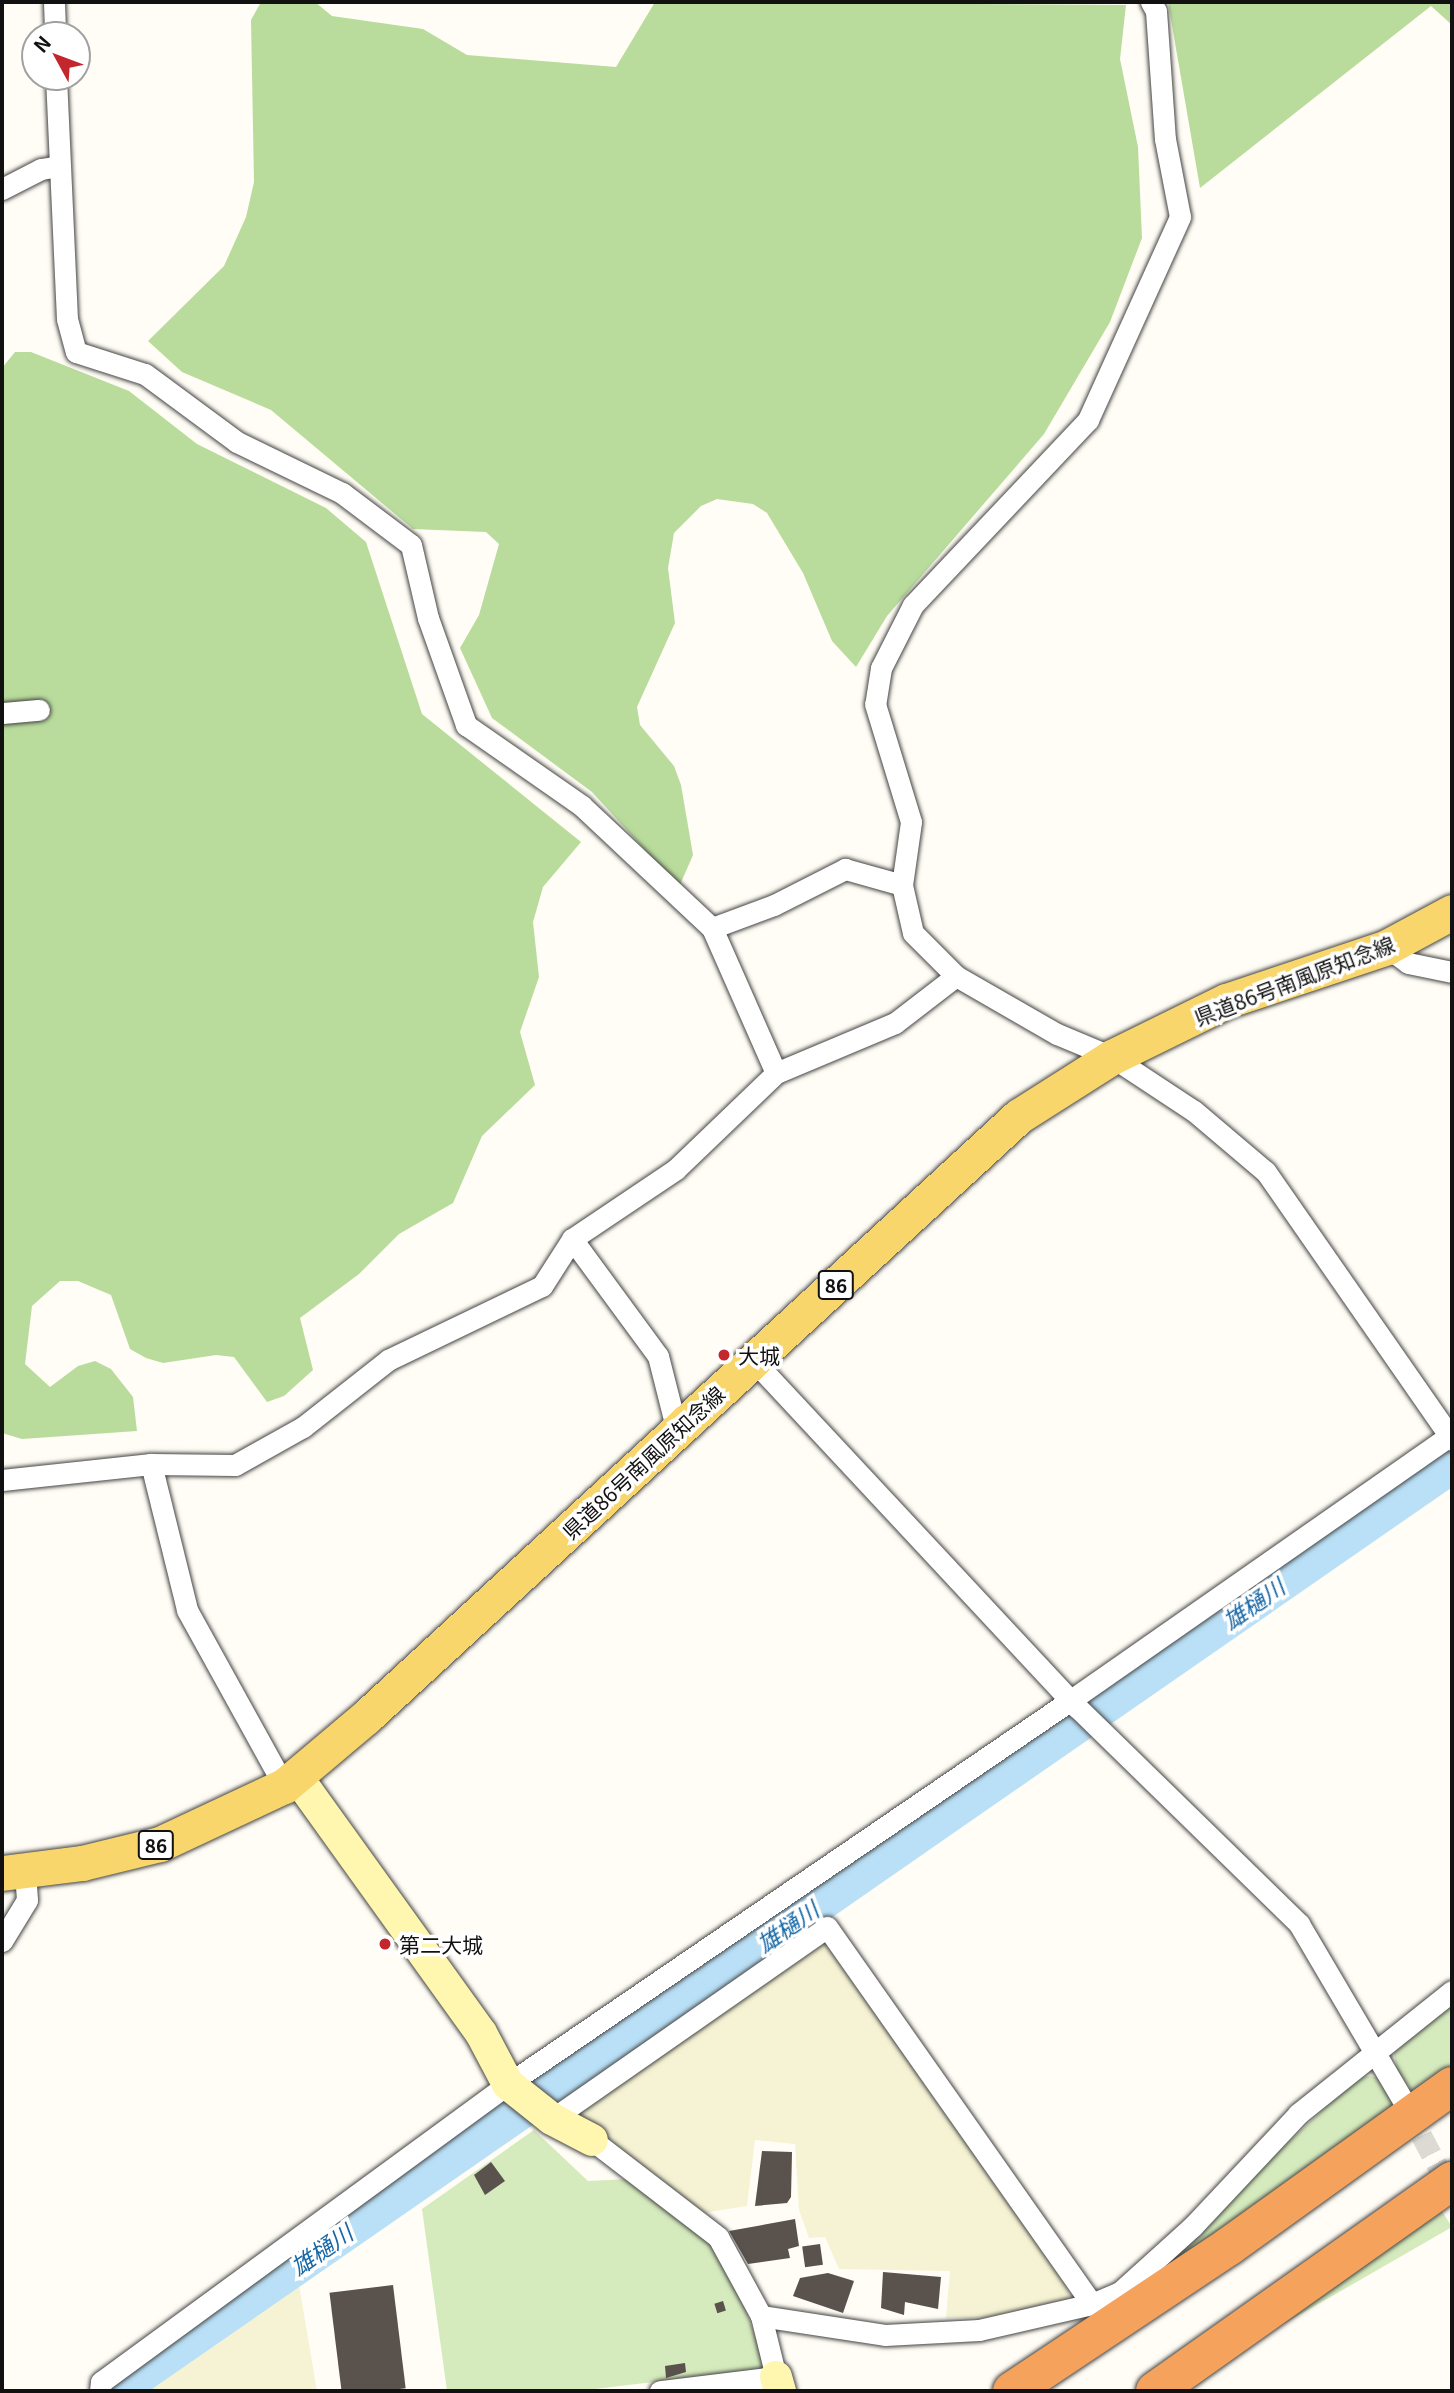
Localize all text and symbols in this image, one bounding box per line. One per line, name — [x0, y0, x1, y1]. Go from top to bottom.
north arrow — [21, 21, 91, 91]
text: N — [26, 29, 56, 57]
street label: 県道86号南風原知念線 — [1190, 930, 1398, 1030]
road number: 86 — [817, 1270, 855, 1301]
place label: 大城 — [738, 1342, 780, 1368]
marker: 大城 — [716, 1347, 732, 1363]
street label: 県道86号南風原知念線 — [557, 1380, 729, 1544]
water label: 雄樋川 — [1217, 1572, 1289, 1634]
road number: 86 — [137, 1829, 175, 1860]
water label: 雄樋川 — [751, 1895, 823, 1957]
place label: 第二大城 — [399, 1931, 483, 1957]
marker: 第二大城 — [377, 1936, 393, 1952]
water label: 雄樋川 — [285, 2218, 357, 2280]

